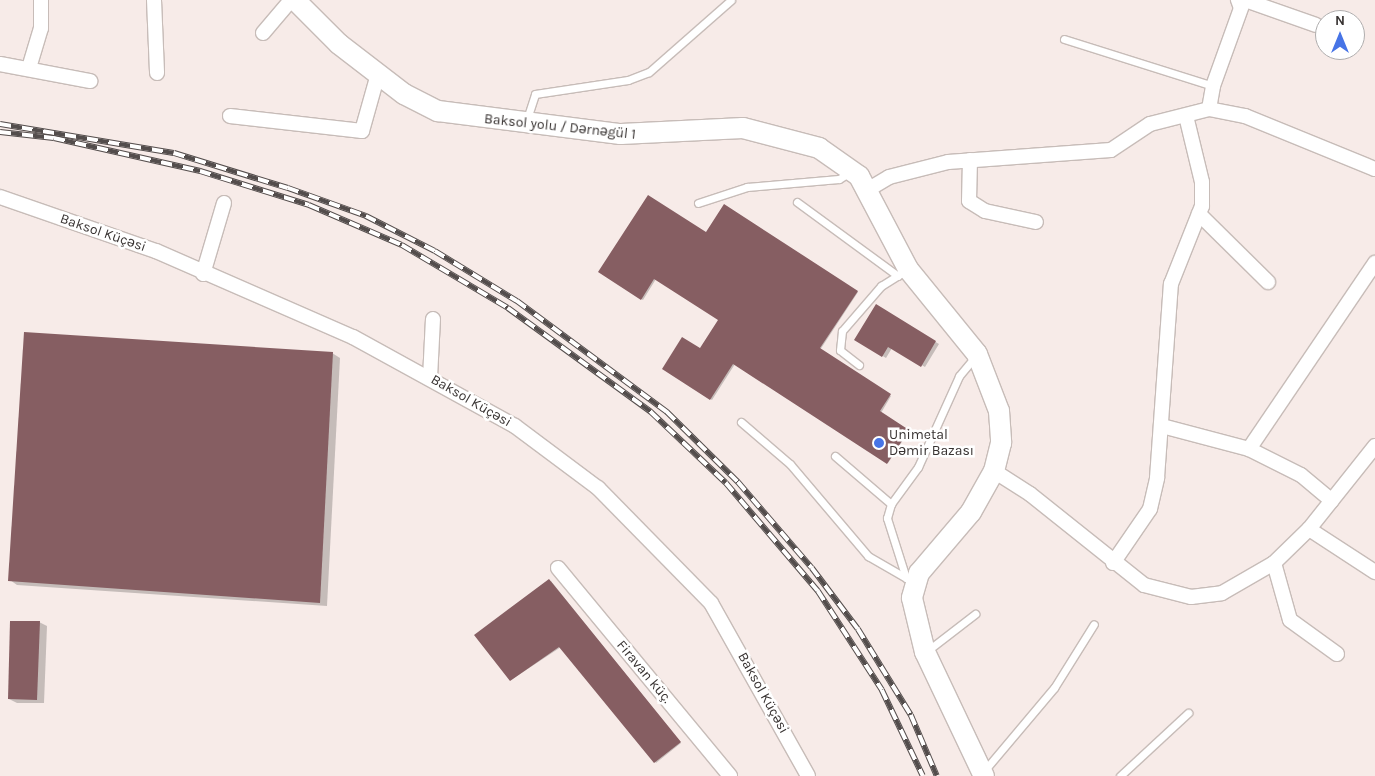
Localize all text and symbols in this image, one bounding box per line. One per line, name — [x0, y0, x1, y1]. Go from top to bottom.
north arrow — [1315, 10, 1365, 60]
text: N — [1335, 12, 1345, 29]
street label: Baksol yolu / Dərnəgül 1 — [483, 111, 637, 143]
street label: Baksol Küçəsi — [58, 210, 148, 256]
street label: Baksol Küçəsi — [428, 371, 514, 431]
place label: Unimetal Dəmir Bazası — [889, 427, 974, 460]
marker: Unimetal Dəmir Bazası — [873, 437, 885, 449]
street label: Firavan küç. — [613, 637, 675, 707]
street label: Baksol Küçəsi — [734, 650, 792, 736]

